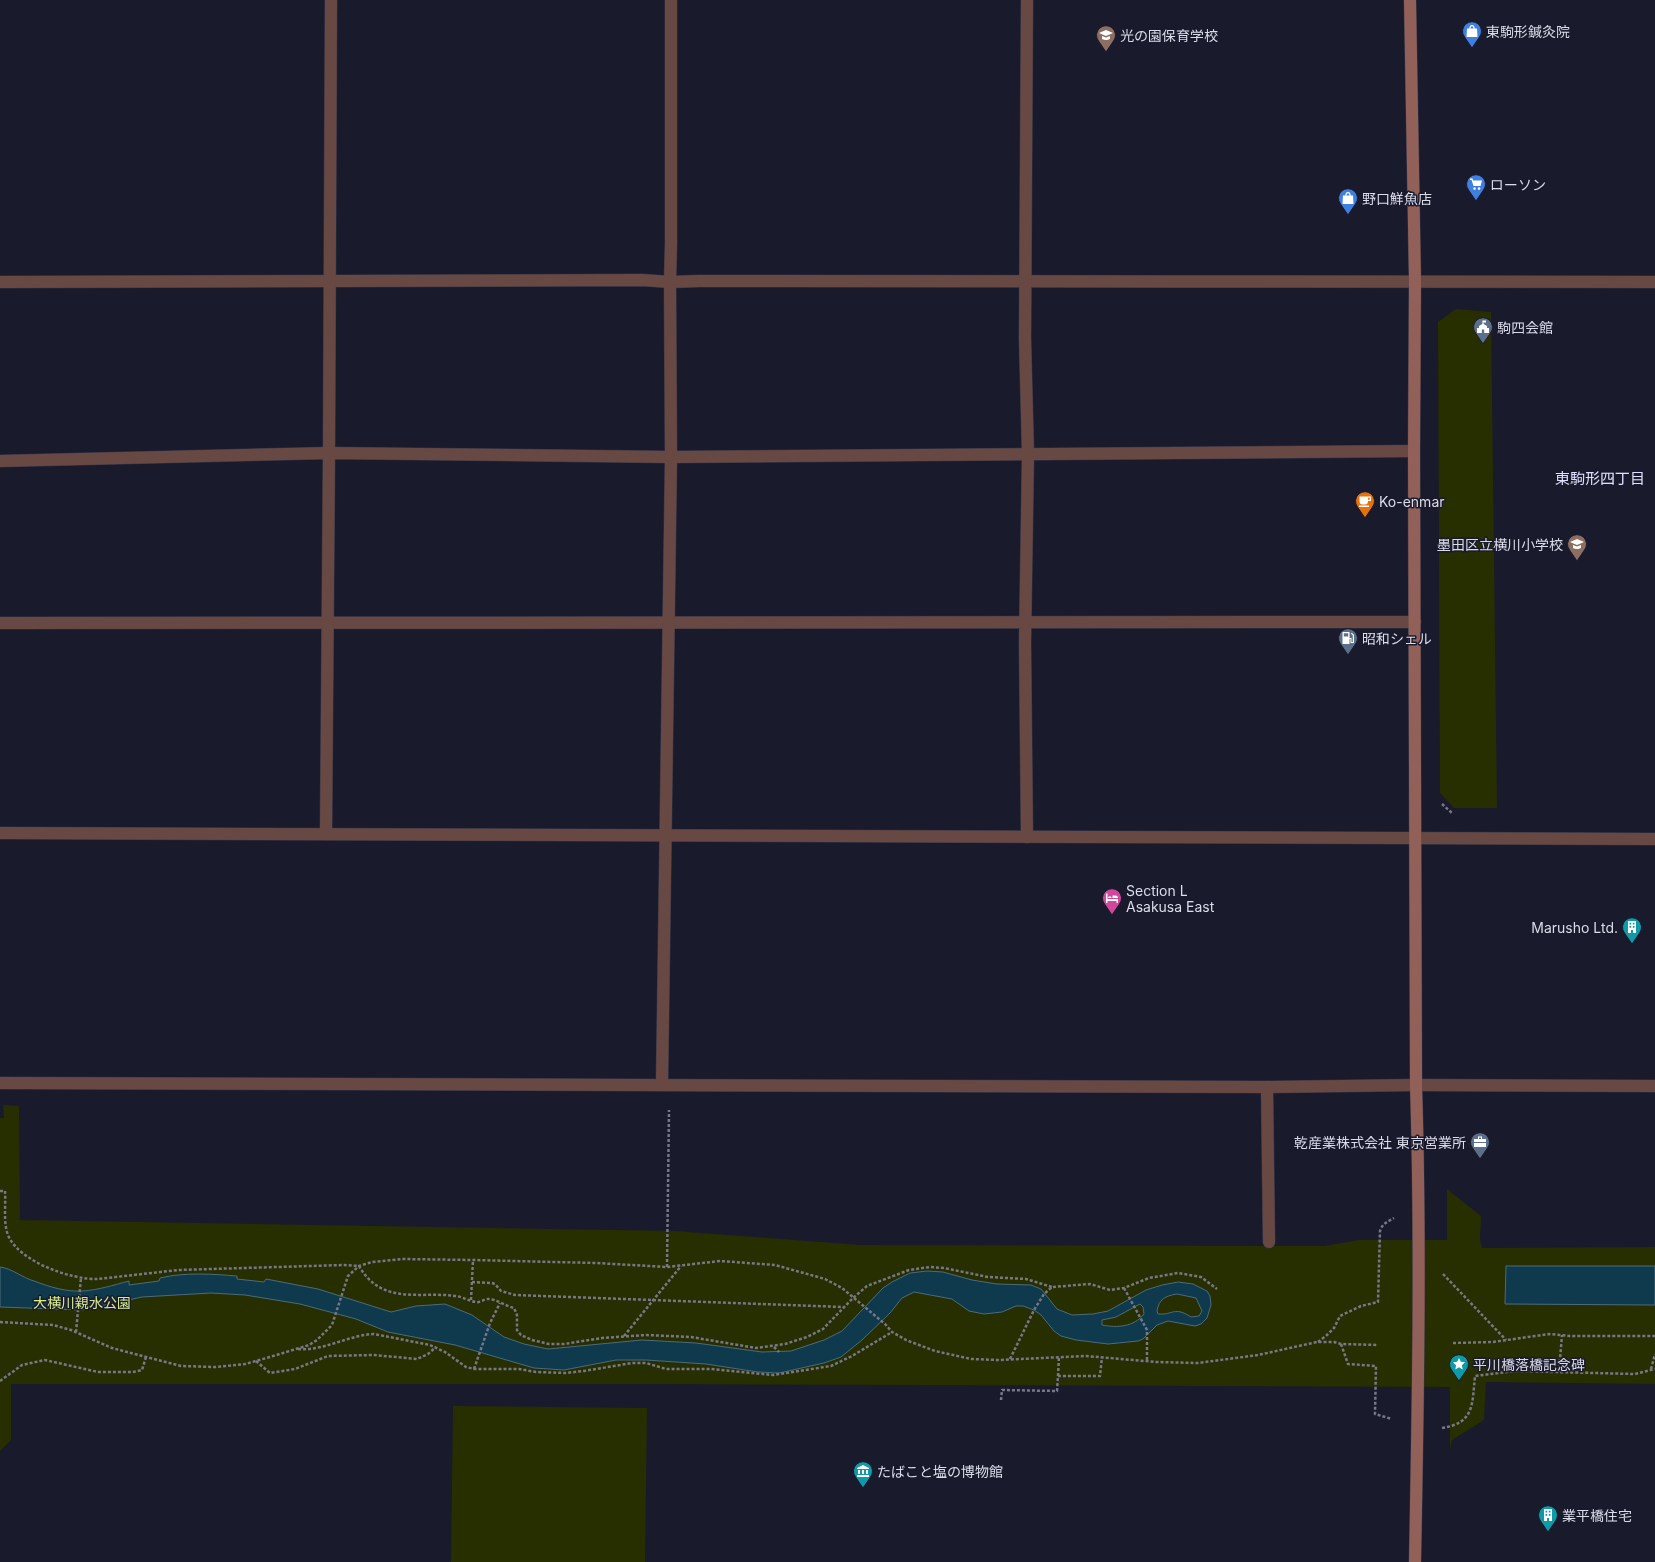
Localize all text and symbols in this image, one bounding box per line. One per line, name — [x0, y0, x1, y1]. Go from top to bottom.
shop icon: 東駒形鍼灸院 — [1461, 20, 1483, 48]
place label: 東駒形鍼灸院 — [1486, 23, 1570, 40]
school or university icon: 光の園保育学校 — [1095, 24, 1117, 52]
place label: 光の園保育学校 — [1120, 27, 1218, 44]
supermarket icon: ローソン — [1465, 173, 1487, 201]
place label: ローソン — [1490, 176, 1546, 193]
shop icon: 野口鮮魚店 — [1337, 187, 1359, 215]
place label: 野口鮮魚店 — [1362, 190, 1432, 207]
public building icon: 駒四会館 — [1472, 316, 1494, 344]
place label: 駒四会館 — [1497, 319, 1553, 336]
district label: 東駒形四丁目 — [1555, 469, 1645, 488]
cafe icon: Ko-enmar — [1354, 490, 1376, 518]
place label: Ko-enmar — [1379, 493, 1445, 510]
school or university icon: 墨田区立横川小学校 — [1566, 533, 1588, 561]
place label: 墨田区立横川小学校 — [1437, 536, 1563, 553]
fuel station icon: 昭和シェル — [1337, 627, 1359, 655]
place label: 昭和シェル — [1362, 630, 1432, 647]
place label: Section L Asakusa East — [1126, 882, 1215, 915]
hotel icon: Section L Asakusa East — [1101, 887, 1123, 915]
building icon: Marusho Ltd. — [1621, 916, 1643, 944]
place label: Marusho Ltd. — [1531, 919, 1618, 936]
office icon: 乾産業株式会社 東京営業所 — [1469, 1131, 1491, 1159]
place label: 乾産業株式会社 東京営業所 — [1294, 1134, 1466, 1151]
park label: 大横川親水公園 — [33, 1294, 131, 1311]
place icon: 平川橋落橋記念碑 — [1448, 1353, 1470, 1381]
place label: 平川橋落橋記念碑 — [1473, 1356, 1585, 1373]
museum icon: たばこと塩の博物館 — [852, 1460, 874, 1488]
place label: たばこと塩の博物館 — [877, 1463, 1003, 1480]
building icon: 業平橋住宅 — [1537, 1504, 1559, 1532]
place label: 業平橋住宅 — [1562, 1507, 1632, 1524]

